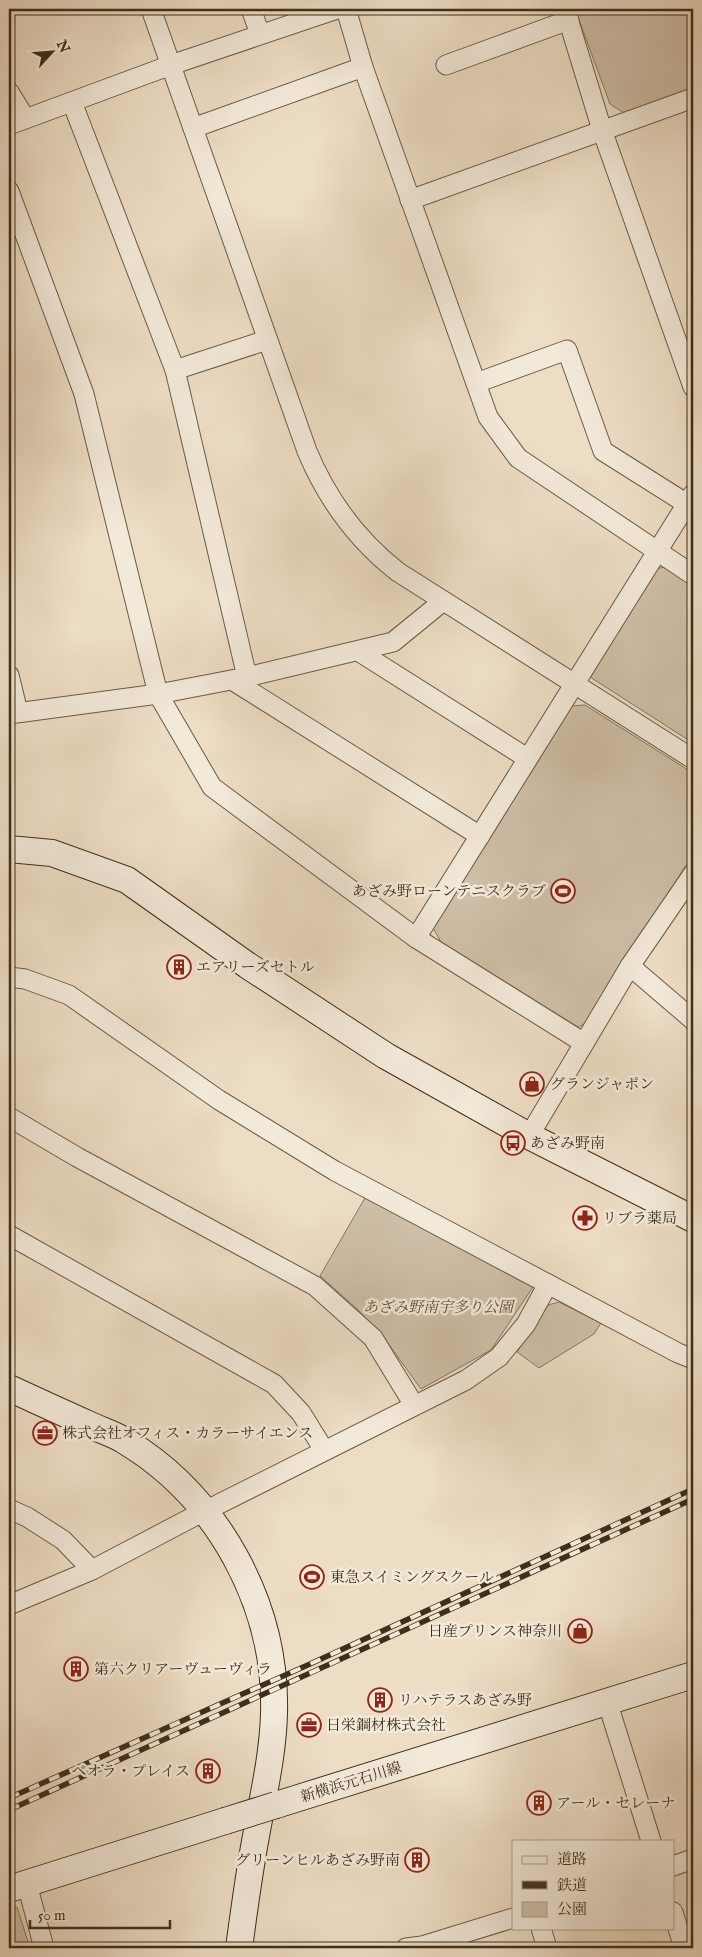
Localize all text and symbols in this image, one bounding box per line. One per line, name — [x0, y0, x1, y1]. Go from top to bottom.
north arrow — [28, 28, 78, 78]
text: N — [52, 36, 74, 56]
sports icon: あざみ野ローンテニスクラブ — [550, 878, 576, 904]
place label: あざみ野ローンテニスクラブ — [352, 882, 546, 901]
building icon: エアリーズセトル — [166, 954, 192, 980]
place label: エアリーズセトル — [196, 958, 315, 977]
shop icon: グランジャポン — [519, 1071, 545, 1097]
place label: グランジャポン — [550, 1075, 654, 1094]
bus stop icon: あざみ野南 — [500, 1130, 526, 1156]
place label: あざみ野南 — [530, 1134, 605, 1153]
pharmacy icon: リブラ薬局 — [572, 1205, 598, 1231]
place label: リブラ薬局 — [602, 1209, 677, 1228]
park label: あざみ野南宇多り公園 — [363, 1298, 516, 1317]
office icon: 株式会社オフィス・カラーサイエンス — [32, 1420, 58, 1446]
place label: 株式会社オフィス・カラーサイエンス — [62, 1424, 313, 1443]
sports icon: 東急スイミングスクール — [299, 1564, 325, 1590]
place label: 東急スイミングスクール — [330, 1568, 494, 1587]
shop icon: 日産プリンス神奈川 — [567, 1618, 593, 1644]
place label: 日産プリンス神奈川 — [428, 1622, 562, 1641]
building icon: 第六クリアーヴューヴィラ — [63, 1656, 89, 1682]
place label: 第六クリアーヴューヴィラ — [94, 1660, 272, 1679]
building icon: リハテラスあざみ野 — [367, 1687, 393, 1713]
place label: リハテラスあざみ野 — [398, 1691, 532, 1710]
office icon: 日栄鋼材株式会社 — [296, 1712, 322, 1738]
place label: 日栄鋼材株式会社 — [326, 1716, 446, 1735]
building icon: ベオラ・プレイス — [195, 1758, 221, 1784]
street label: 新横浜元石川線 — [298, 1758, 404, 1807]
place label: ベオラ・プレイス — [71, 1762, 190, 1781]
building icon: アール・セレーナ — [526, 1790, 552, 1816]
place label: アール・セレーナ — [556, 1794, 675, 1813]
legend — [512, 1840, 674, 1930]
building icon: グリーンヒルあざみ野南 — [404, 1847, 430, 1873]
text: 道路 — [557, 1850, 587, 1869]
place label: グリーンヒルあざみ野南 — [235, 1851, 400, 1870]
text: 鉄道 — [557, 1876, 587, 1895]
scale bar — [30, 1897, 170, 1929]
text: 公園 — [557, 1900, 587, 1919]
text: 50 m — [38, 1906, 66, 1925]

